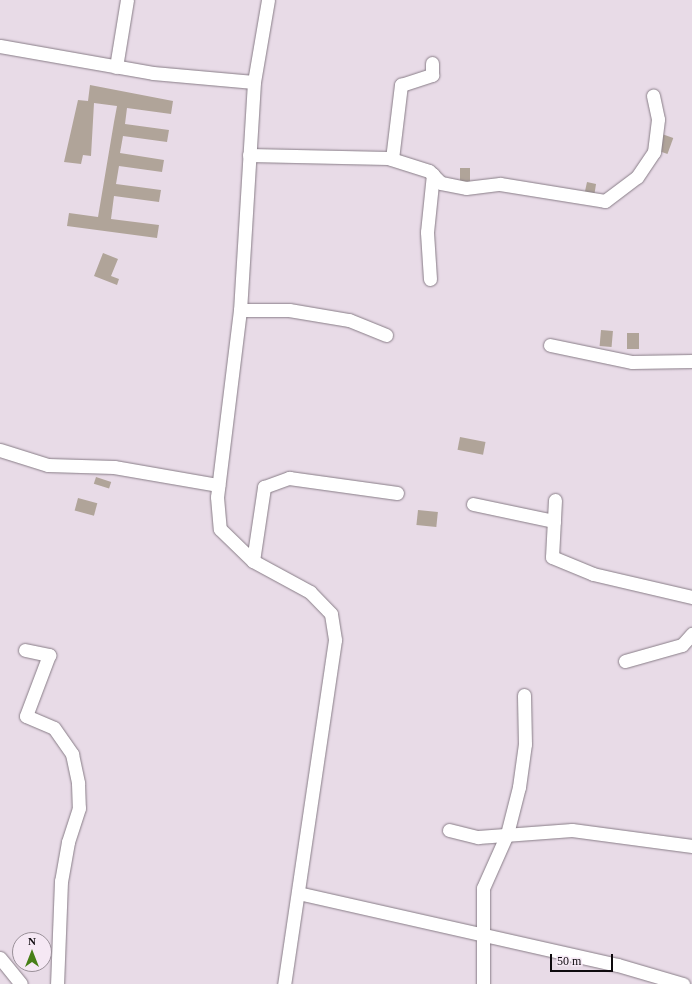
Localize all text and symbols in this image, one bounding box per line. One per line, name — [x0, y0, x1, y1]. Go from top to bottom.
north arrow — [12, 932, 52, 972]
text: N — [28, 935, 36, 947]
scale bar — [552, 946, 615, 972]
text: 50 m — [557, 954, 581, 968]

